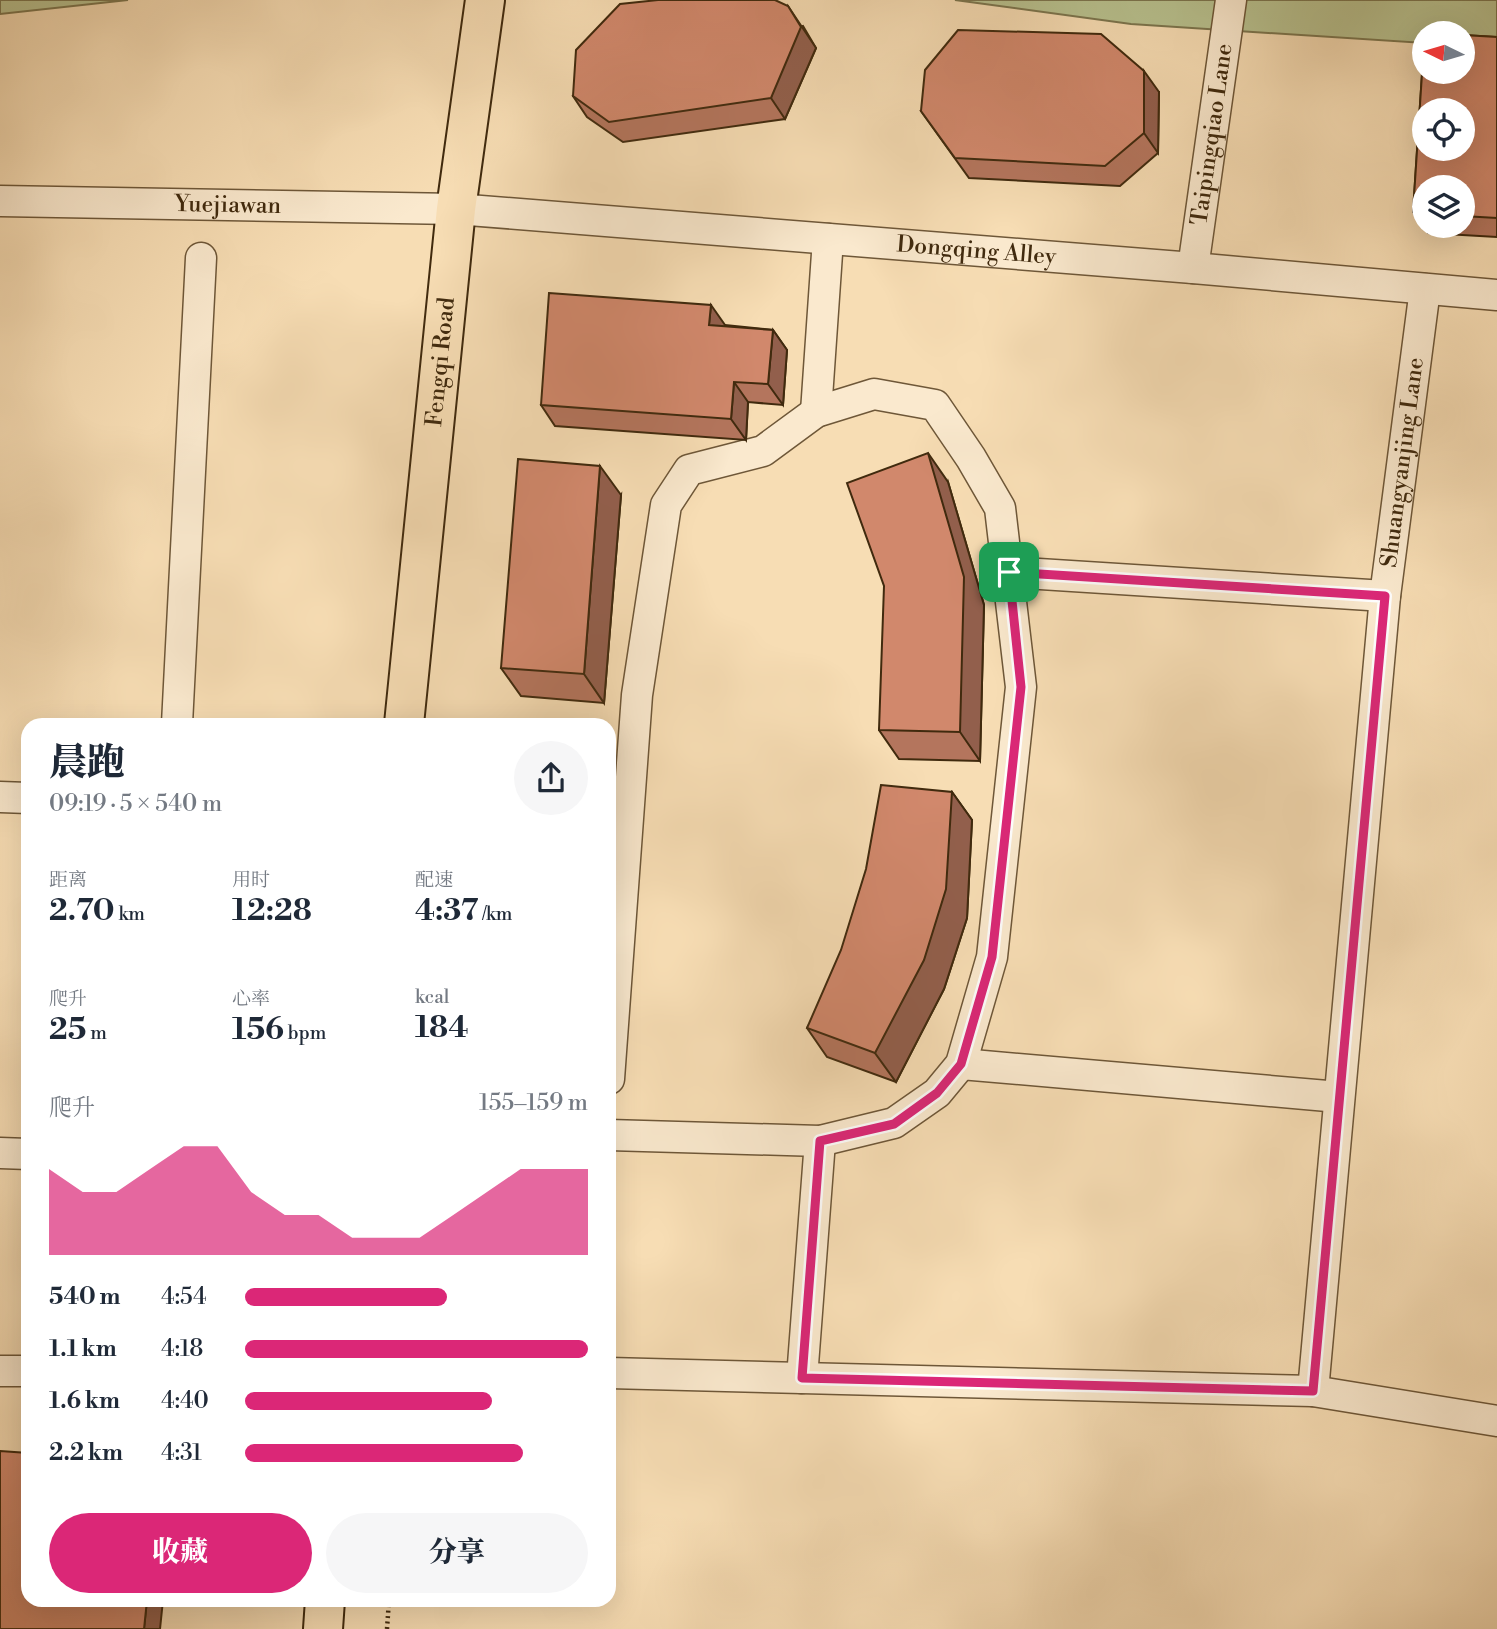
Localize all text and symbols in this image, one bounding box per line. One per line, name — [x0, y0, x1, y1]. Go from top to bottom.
north arrow — [1412, 21, 1475, 84]
map controls — [1412, 21, 1475, 238]
street label: Taipingqiao Lane — [1185, 42, 1239, 227]
button: locate — [1412, 98, 1475, 161]
button: layers — [1412, 175, 1475, 238]
street label: Yuejiawan — [174, 190, 282, 220]
street label: Dongqing Alley — [895, 230, 1058, 271]
street label: Fengqi Road — [420, 296, 461, 428]
street label: Shuangyanjing Lane — [1375, 356, 1430, 569]
pin — [979, 542, 1039, 602]
icon: arrive — [990, 553, 1028, 591]
text: 晨跑 — [49, 740, 125, 787]
button: share — [514, 741, 588, 815]
text: 09:19 · 5 × 540 m — [49, 790, 222, 818]
text: 距离 — [49, 868, 87, 892]
text: 用时 — [232, 868, 270, 892]
text: 配速 — [415, 868, 453, 892]
text: 2.70 — [49, 892, 115, 930]
text: 12:28 — [232, 892, 312, 930]
text: 4:37 — [415, 892, 478, 930]
text: km — [115, 902, 145, 926]
text: /km — [478, 902, 512, 926]
text: kcal — [415, 985, 449, 1009]
text: 爬升 — [49, 987, 87, 1011]
text: 心率 — [232, 987, 270, 1011]
text: 184 — [415, 1009, 469, 1047]
text: 25 — [49, 1011, 86, 1049]
text: 156 — [232, 1011, 284, 1049]
text: m — [86, 1021, 107, 1045]
text: bpm — [284, 1021, 326, 1045]
text: 155–159 m — [479, 1089, 588, 1117]
text: 爬升 — [49, 1094, 95, 1122]
text: 540 m — [49, 1283, 120, 1311]
text: 4:54 — [161, 1283, 207, 1311]
text: 1.1 km — [49, 1335, 117, 1363]
text: 4:18 — [161, 1335, 203, 1363]
text: 1.6 km — [49, 1387, 120, 1415]
text: 4:40 — [161, 1387, 209, 1415]
text: 2.2 km — [49, 1439, 123, 1467]
text: 4:31 — [161, 1439, 202, 1467]
button: 收藏 — [49, 1513, 312, 1593]
button: 分享 — [326, 1513, 588, 1593]

